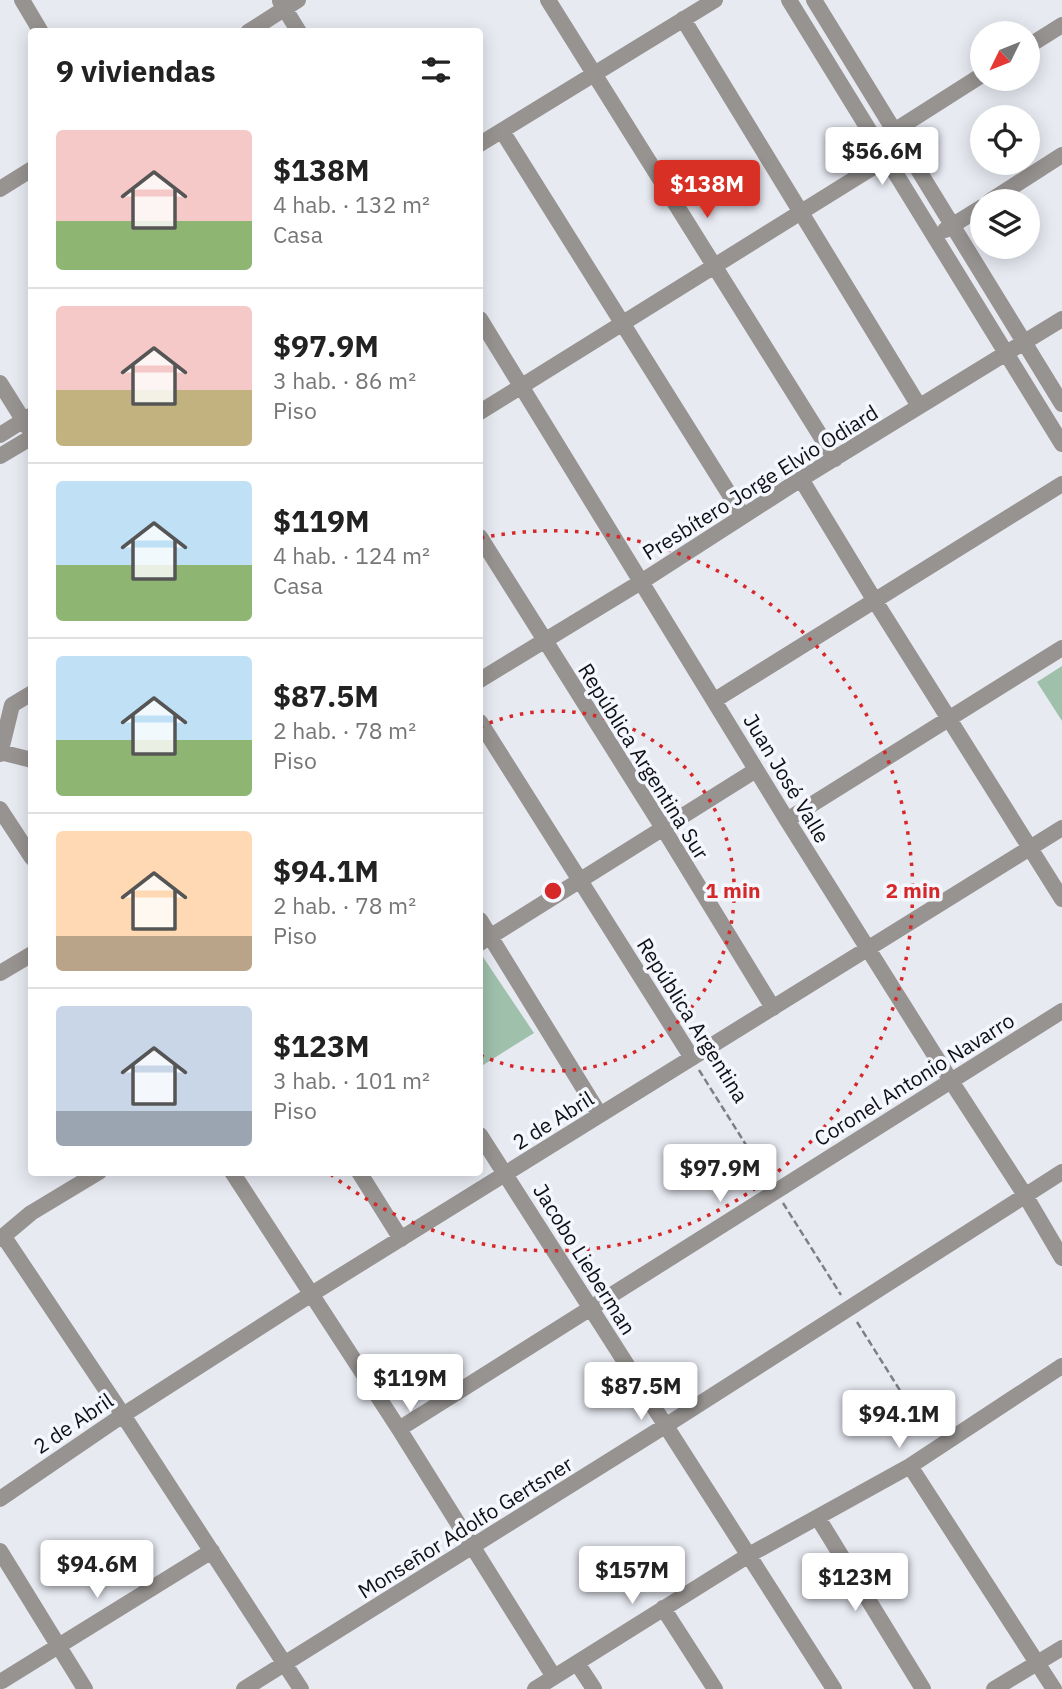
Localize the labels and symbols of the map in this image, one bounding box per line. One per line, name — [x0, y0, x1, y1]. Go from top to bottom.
north arrow — [970, 21, 1040, 91]
pin: $56.6M — [825, 128, 939, 187]
pin: $138M — [658, 160, 756, 220]
street label: Presbítero Jorge Elvio Odiard — [637, 398, 883, 566]
street label: República Argentina Sur — [572, 658, 716, 865]
street label: Juan José Valle — [737, 708, 837, 848]
text: 1 min — [706, 876, 760, 904]
text: 2 min — [886, 876, 940, 904]
centre of rings — [541, 879, 565, 903]
street label: República Argentina — [631, 932, 755, 1108]
street label: Coronel Antonio Navarro — [809, 1006, 1019, 1152]
street label: 2 de Abril — [507, 1084, 599, 1156]
pin: $97.9M — [663, 1144, 777, 1204]
street label: Jacobo Lieberman — [527, 1178, 643, 1340]
pin: $119M — [361, 1354, 459, 1414]
pin: $87.5M — [584, 1362, 698, 1422]
street label: 2 de Abril — [28, 1386, 119, 1460]
pin: $94.1M — [842, 1390, 956, 1450]
street label: Monseñor Adolfo Gertsner — [352, 1449, 578, 1605]
pin: $94.6M — [40, 1540, 154, 1600]
pin: $157M — [583, 1546, 681, 1606]
pin: $123M — [806, 1554, 904, 1613]

